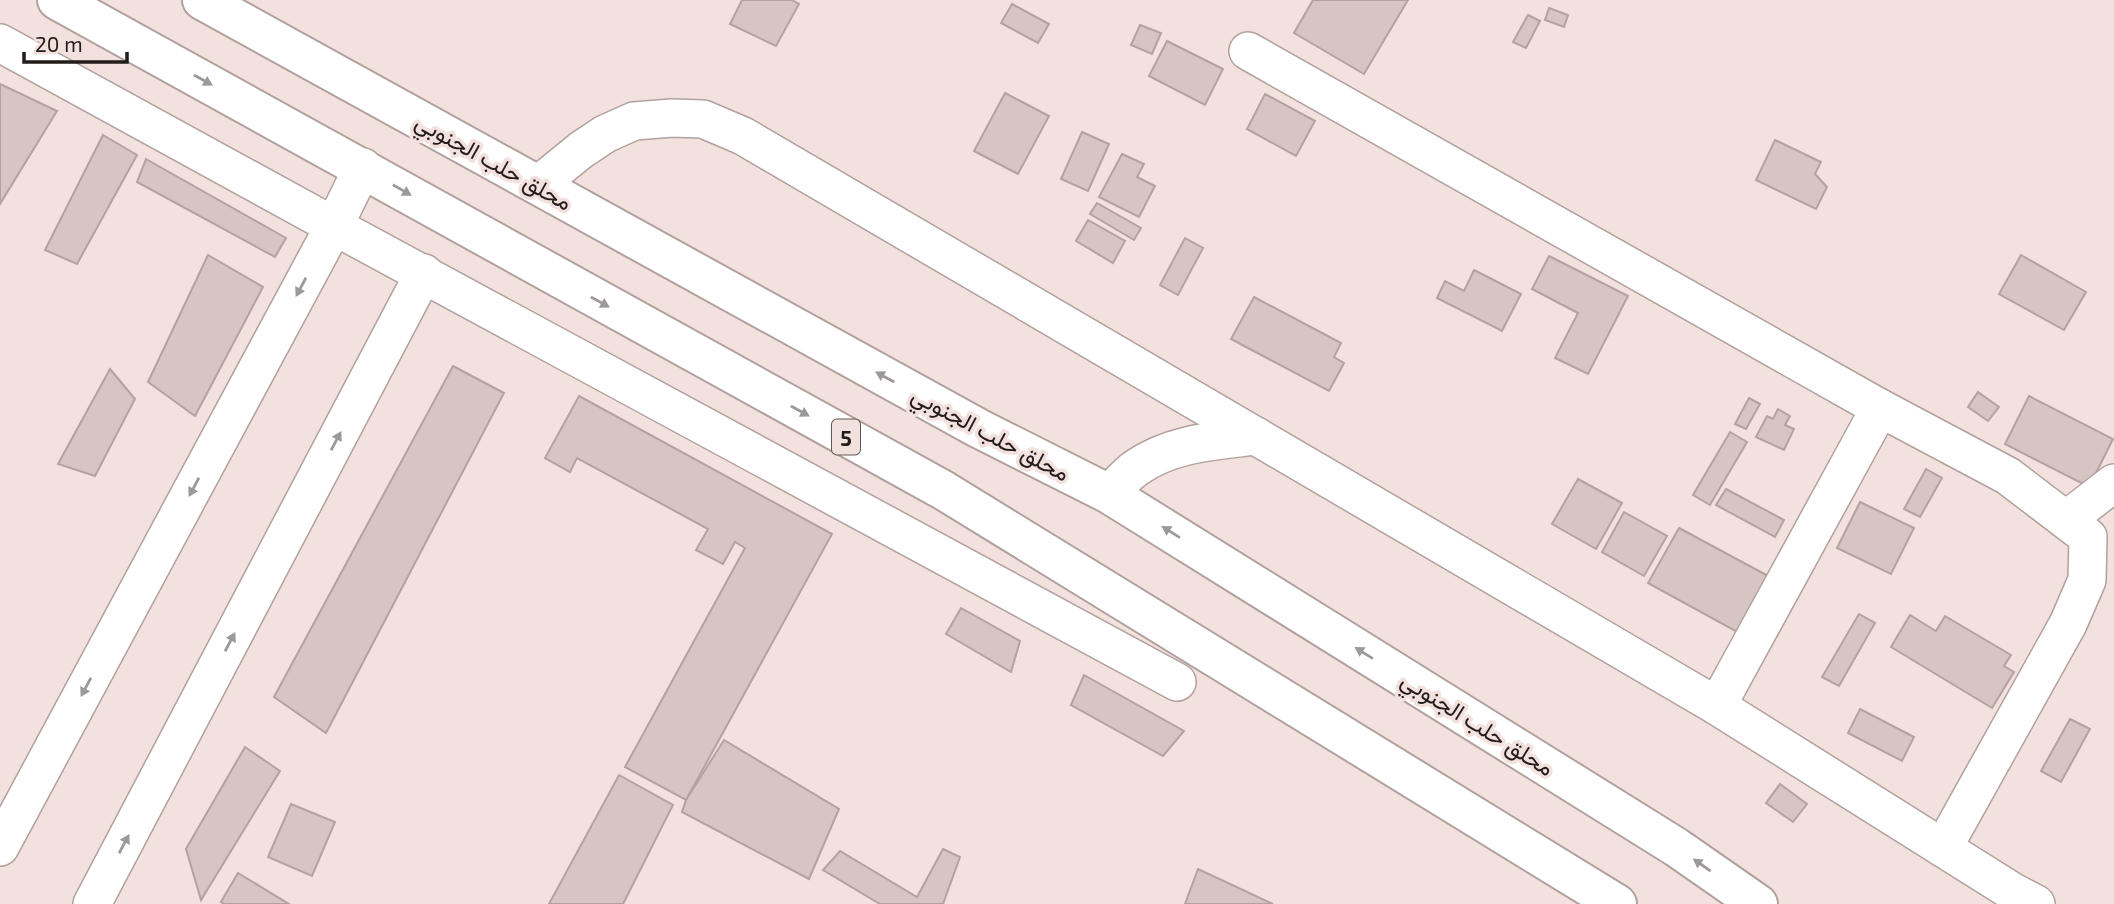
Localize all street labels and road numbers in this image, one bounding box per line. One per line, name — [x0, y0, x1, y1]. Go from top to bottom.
street label: محلق حلب الجنوبي — [408, 106, 577, 221]
street label: محلق حلب الجنوبي — [904, 380, 1075, 492]
road number: 5 — [832, 420, 860, 454]
street label: محلق حلب الجنوبي — [1393, 665, 1560, 786]

